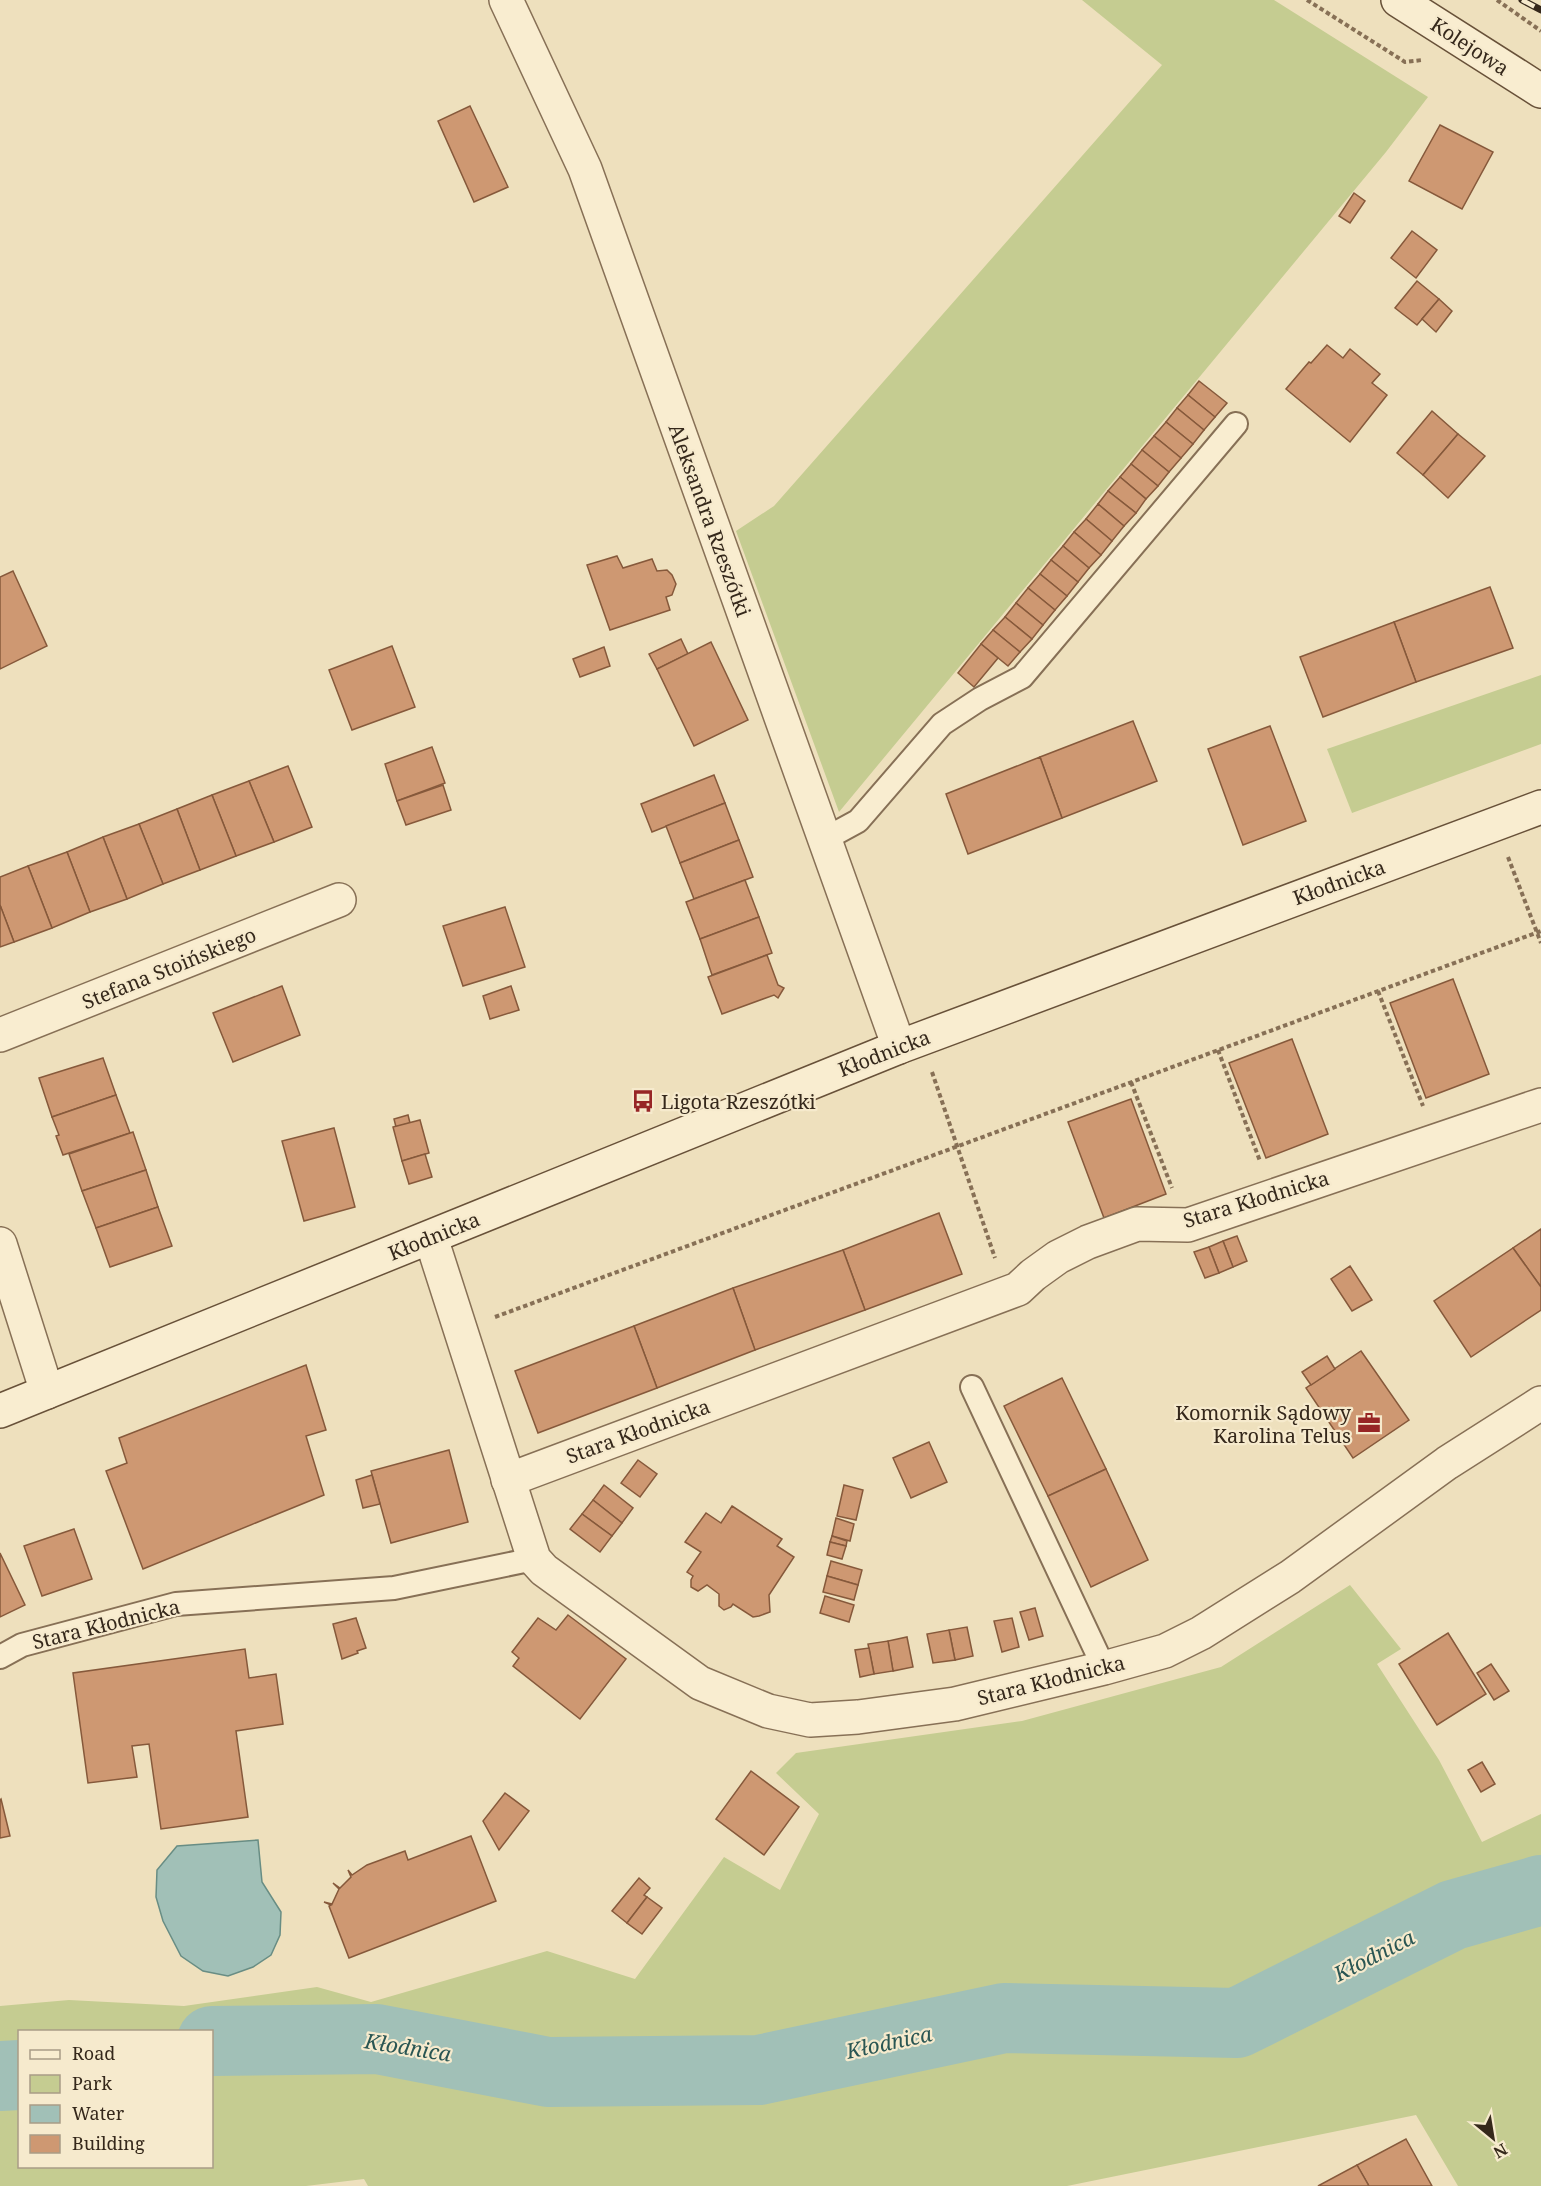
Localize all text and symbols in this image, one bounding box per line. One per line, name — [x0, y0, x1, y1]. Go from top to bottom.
street label: Kolejowa — [1426, 11, 1514, 81]
street label: Aleksandra Rzeszótki — [662, 420, 758, 621]
street label: Kłodnicka — [1289, 853, 1389, 911]
street label: Stefana Stoińskiego — [78, 921, 260, 1015]
street label: Kłodnicka — [834, 1023, 934, 1083]
bus stop icon: Ligota Rzeszótki — [630, 1088, 656, 1114]
place label: Ligota Rzeszótki — [661, 1088, 816, 1115]
street label: Stara Kłodnicka — [1180, 1164, 1332, 1234]
street label: Kłodnicka — [384, 1205, 484, 1267]
street label: Stara Kłodnicka — [562, 1392, 714, 1470]
place label: Komornik Sądowy Karolina Telus — [1175, 1399, 1352, 1449]
office icon: Komornik Sądowy Karolina Telus — [1356, 1410, 1382, 1436]
street label: Stara Kłodnicka — [29, 1593, 183, 1655]
street label: Stara Kłodnicka — [974, 1649, 1128, 1711]
water label: Kłodnica — [1328, 1922, 1420, 1988]
water label: Kłodnica — [843, 2019, 935, 2065]
water label: Kłodnica — [362, 2026, 454, 2068]
legend — [18, 2030, 213, 2168]
text: Road — [72, 2041, 115, 2065]
text: Park — [72, 2071, 112, 2095]
text: Water — [72, 2101, 125, 2125]
north arrow — [1463, 2108, 1523, 2168]
text: Building — [72, 2131, 145, 2155]
text: N — [1489, 2138, 1511, 2164]

